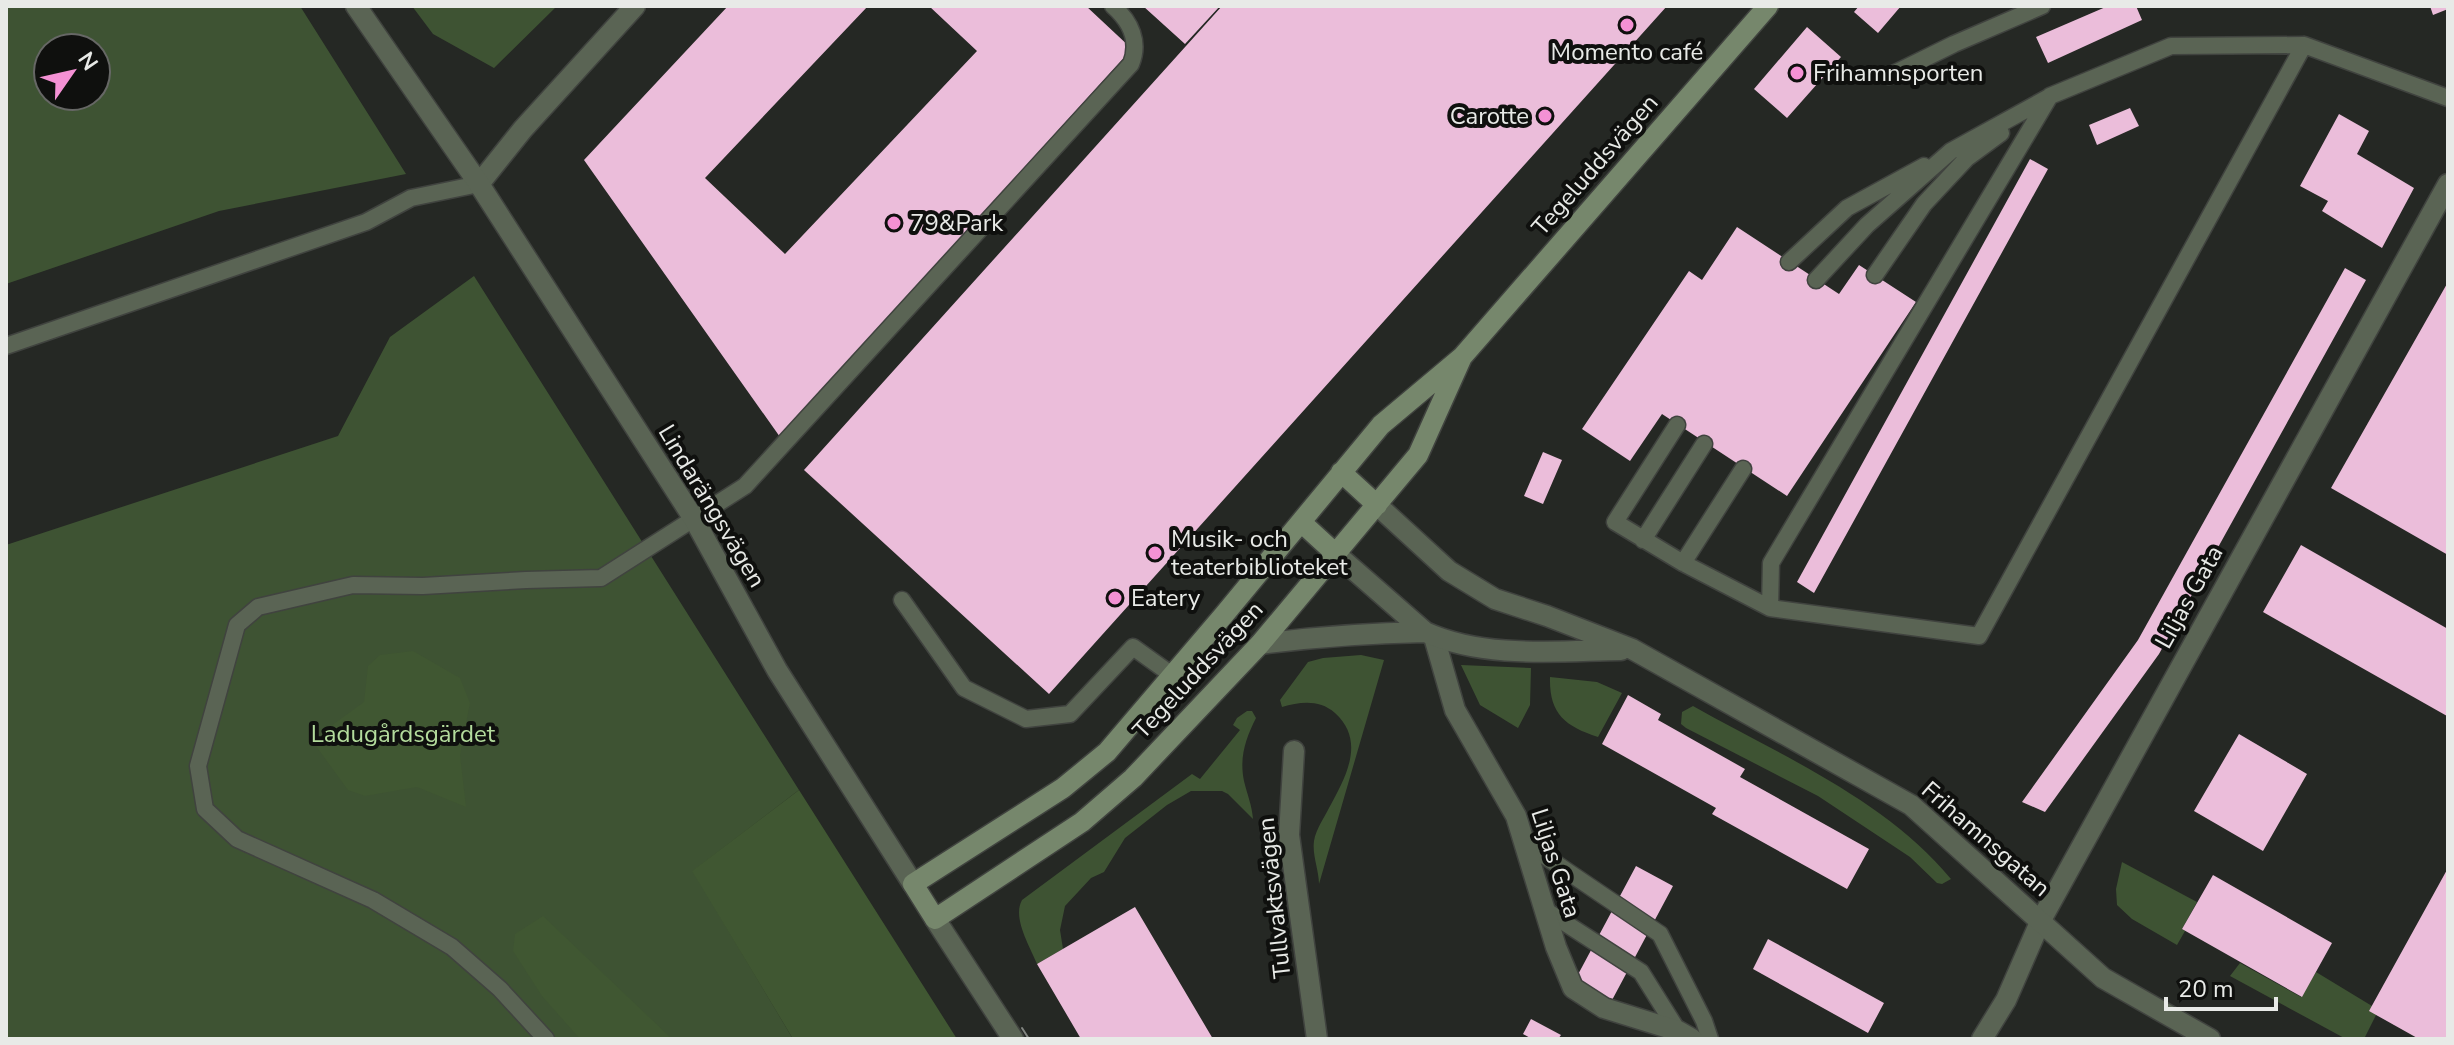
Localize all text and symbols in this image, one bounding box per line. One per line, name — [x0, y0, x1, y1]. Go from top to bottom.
marker: Momento café — [1618, 16, 1636, 34]
north arrow — [32, 32, 112, 112]
place label: Momento café — [1551, 36, 1703, 68]
text: N — [71, 46, 105, 77]
place label: Frihamnsporten — [1813, 57, 1983, 89]
marker: Frihamnsporten — [1788, 64, 1806, 82]
street label: Tegeluddsvägen — [1525, 88, 1665, 242]
place label: Carotte — [1450, 100, 1529, 132]
marker: Carotte — [1536, 107, 1554, 125]
place label: 79&Park — [910, 207, 1004, 239]
marker: 79&Park — [885, 214, 903, 232]
street label: Lindarängsvägen — [651, 419, 773, 593]
place label: Musik- och teaterbiblioteket — [1171, 523, 1348, 583]
street label: Liljas Gata — [2148, 540, 2230, 654]
marker: Musik- och teaterbiblioteket — [1146, 544, 1164, 562]
place label: Eatery — [1131, 582, 1201, 614]
marker: Eatery — [1106, 589, 1124, 607]
street label: Tegeluddsvägen — [1126, 594, 1270, 746]
park label: Ladugårdsgärdet — [311, 718, 496, 750]
street label: Frihamnsgatan — [1915, 774, 2057, 904]
street label: Liljas Gata — [1523, 804, 1589, 922]
street label: Tullvaktsvägen — [1250, 816, 1298, 980]
scale bar — [2166, 961, 2276, 1011]
text: 20 m — [2178, 973, 2234, 1005]

